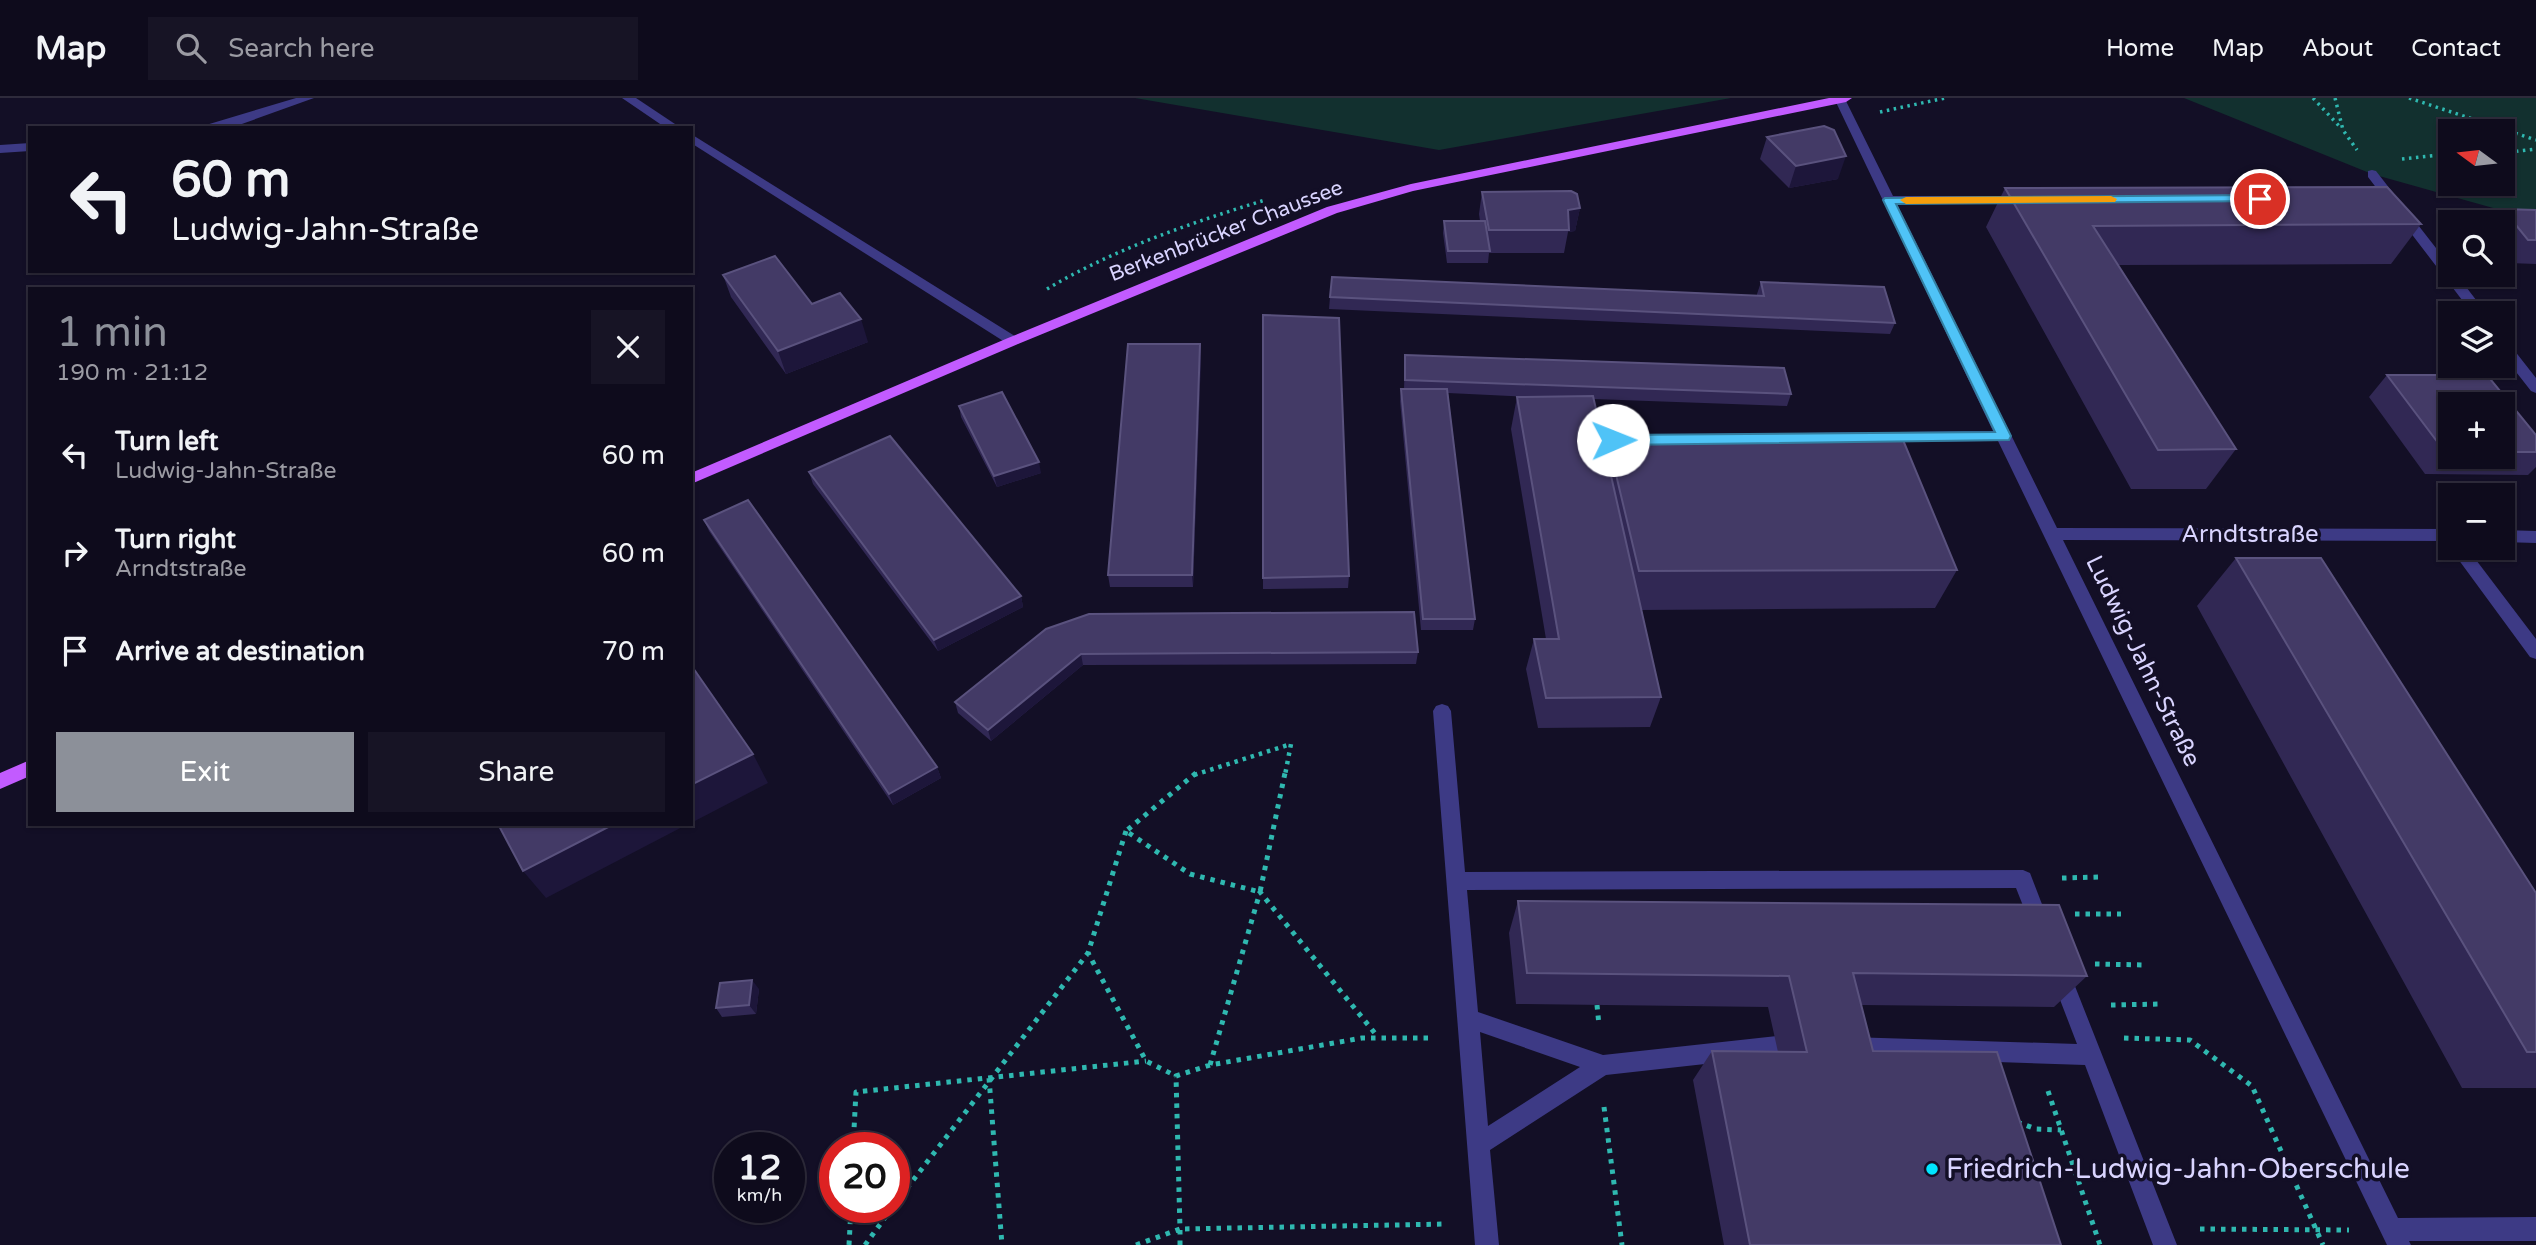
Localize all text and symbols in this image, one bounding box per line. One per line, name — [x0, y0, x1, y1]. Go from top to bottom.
search box — [148, 17, 638, 80]
text: Map — [35, 29, 106, 68]
icon: search — [172, 29, 210, 67]
text: Search here — [228, 33, 374, 64]
text: Home — [2106, 34, 2174, 63]
text: Map — [2212, 34, 2264, 63]
text: About — [2302, 34, 2373, 63]
text: Contact — [2411, 34, 2501, 63]
north arrow — [2438, 119, 2515, 196]
map controls — [2438, 119, 2515, 560]
text: 60 m — [171, 151, 290, 210]
icon: left — [56, 154, 147, 245]
pin — [2230, 169, 2290, 229]
street label: Berkenbrücker Chaussee — [1106, 175, 1346, 287]
icon: arrive — [2241, 180, 2279, 218]
button: search — [2438, 210, 2515, 287]
text: Ludwig-Jahn-Straße — [171, 211, 479, 249]
button: layers — [2438, 301, 2515, 378]
text: 1 min — [56, 307, 168, 358]
button: close — [591, 310, 665, 384]
text: 190 m · 21:12 — [56, 359, 208, 387]
button: + — [2438, 392, 2515, 469]
position arrow — [1576, 403, 1650, 477]
text: Turn left — [115, 426, 218, 457]
icon: left — [56, 436, 94, 474]
text: 60 m — [602, 440, 665, 471]
text: Ludwig-Jahn-Straße — [115, 457, 336, 485]
button: − — [2438, 483, 2515, 560]
street label: Arndtstraße — [2181, 520, 2319, 549]
text: Turn right — [115, 524, 236, 555]
icon: right — [56, 534, 94, 572]
text: 60 m — [602, 538, 665, 569]
street label: Ludwig-Jahn-Straße — [2079, 551, 2207, 771]
text: Arndtstraße — [115, 555, 247, 583]
icon: arrive — [56, 632, 94, 670]
text: Arrive at destination — [115, 636, 365, 667]
text: 70 m — [602, 636, 665, 667]
button: Exit — [56, 732, 354, 812]
button: Share — [368, 732, 665, 812]
speed limit sign: 20 — [819, 1132, 910, 1223]
text: 12 — [738, 1147, 781, 1189]
place label: Friedrich-Ludwig-Jahn-Oberschule — [1946, 1152, 2410, 1186]
marker: Friedrich-Ludwig-Jahn-Oberschule — [1924, 1161, 1940, 1177]
text: km/h — [737, 1184, 782, 1206]

